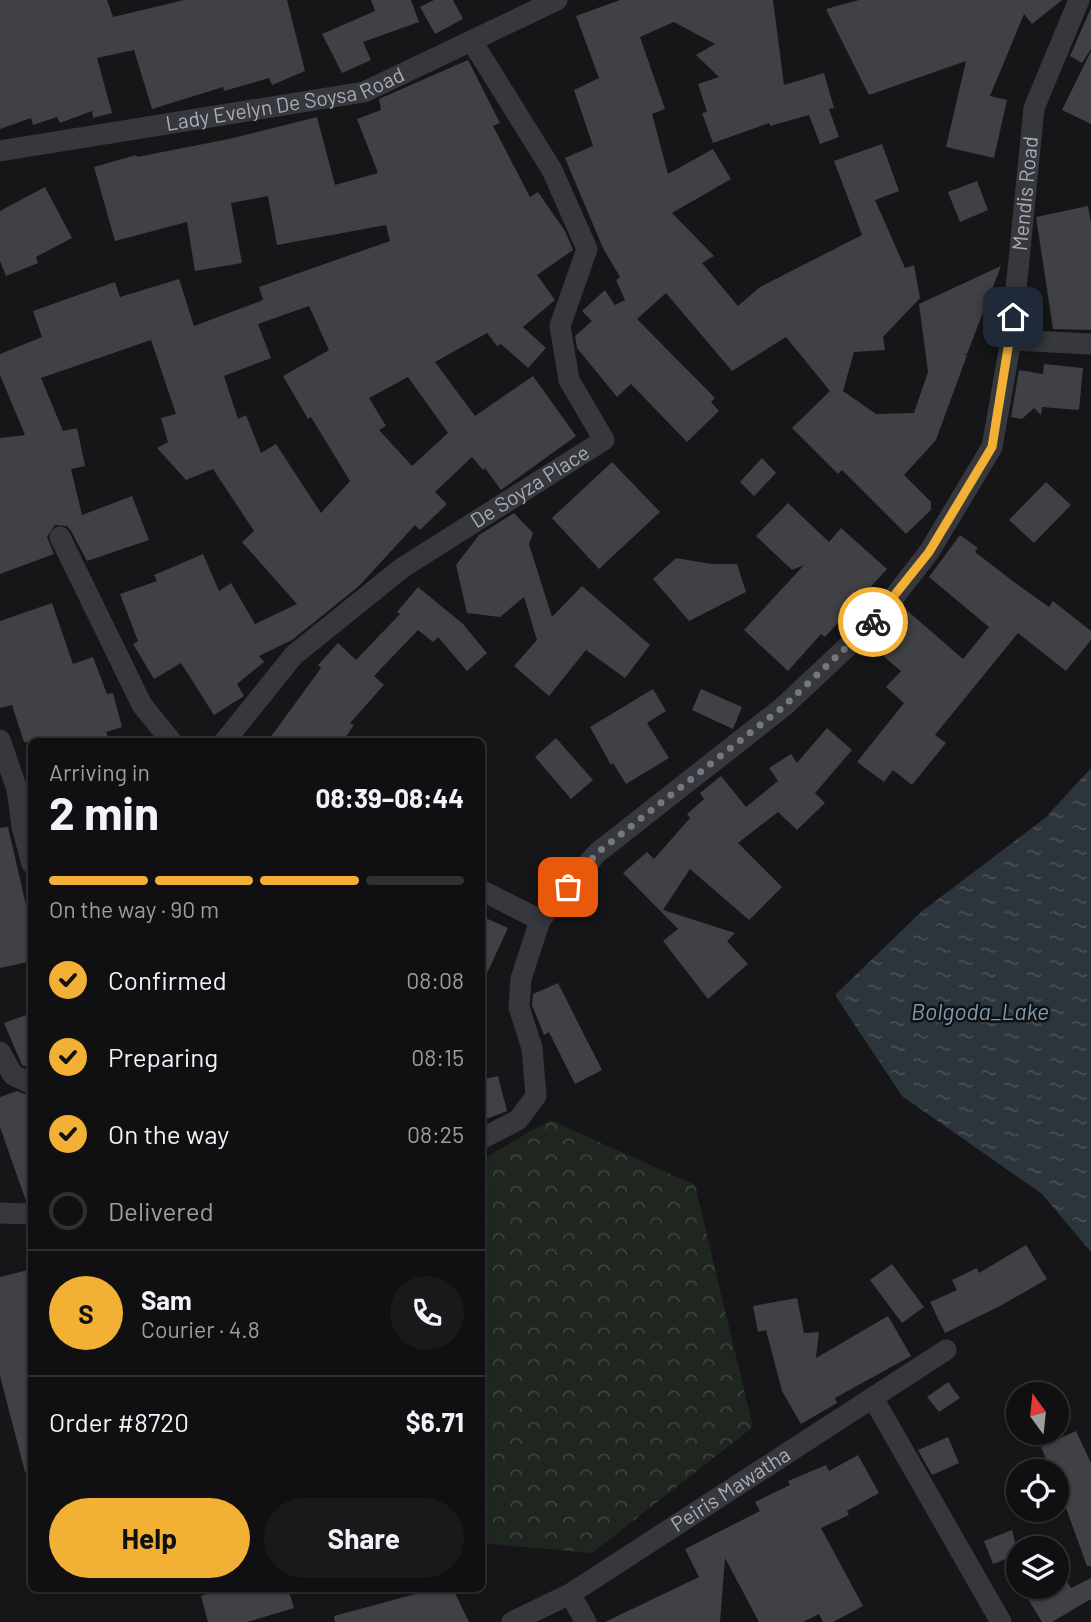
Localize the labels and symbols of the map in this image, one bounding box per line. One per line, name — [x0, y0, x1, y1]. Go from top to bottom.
street label: Lady Evelyn De Soysa Road — [164, 61, 408, 135]
street label: Mendis Road — [1006, 135, 1042, 252]
pin — [983, 287, 1043, 347]
street label: De Soyza Place — [465, 439, 593, 532]
courier — [838, 587, 908, 657]
pin — [538, 857, 598, 917]
water label: Bolgoda_Lake — [911, 997, 1049, 1025]
north arrow — [1006, 1382, 1069, 1446]
street label: Peiris Mawatha — [666, 1441, 794, 1536]

